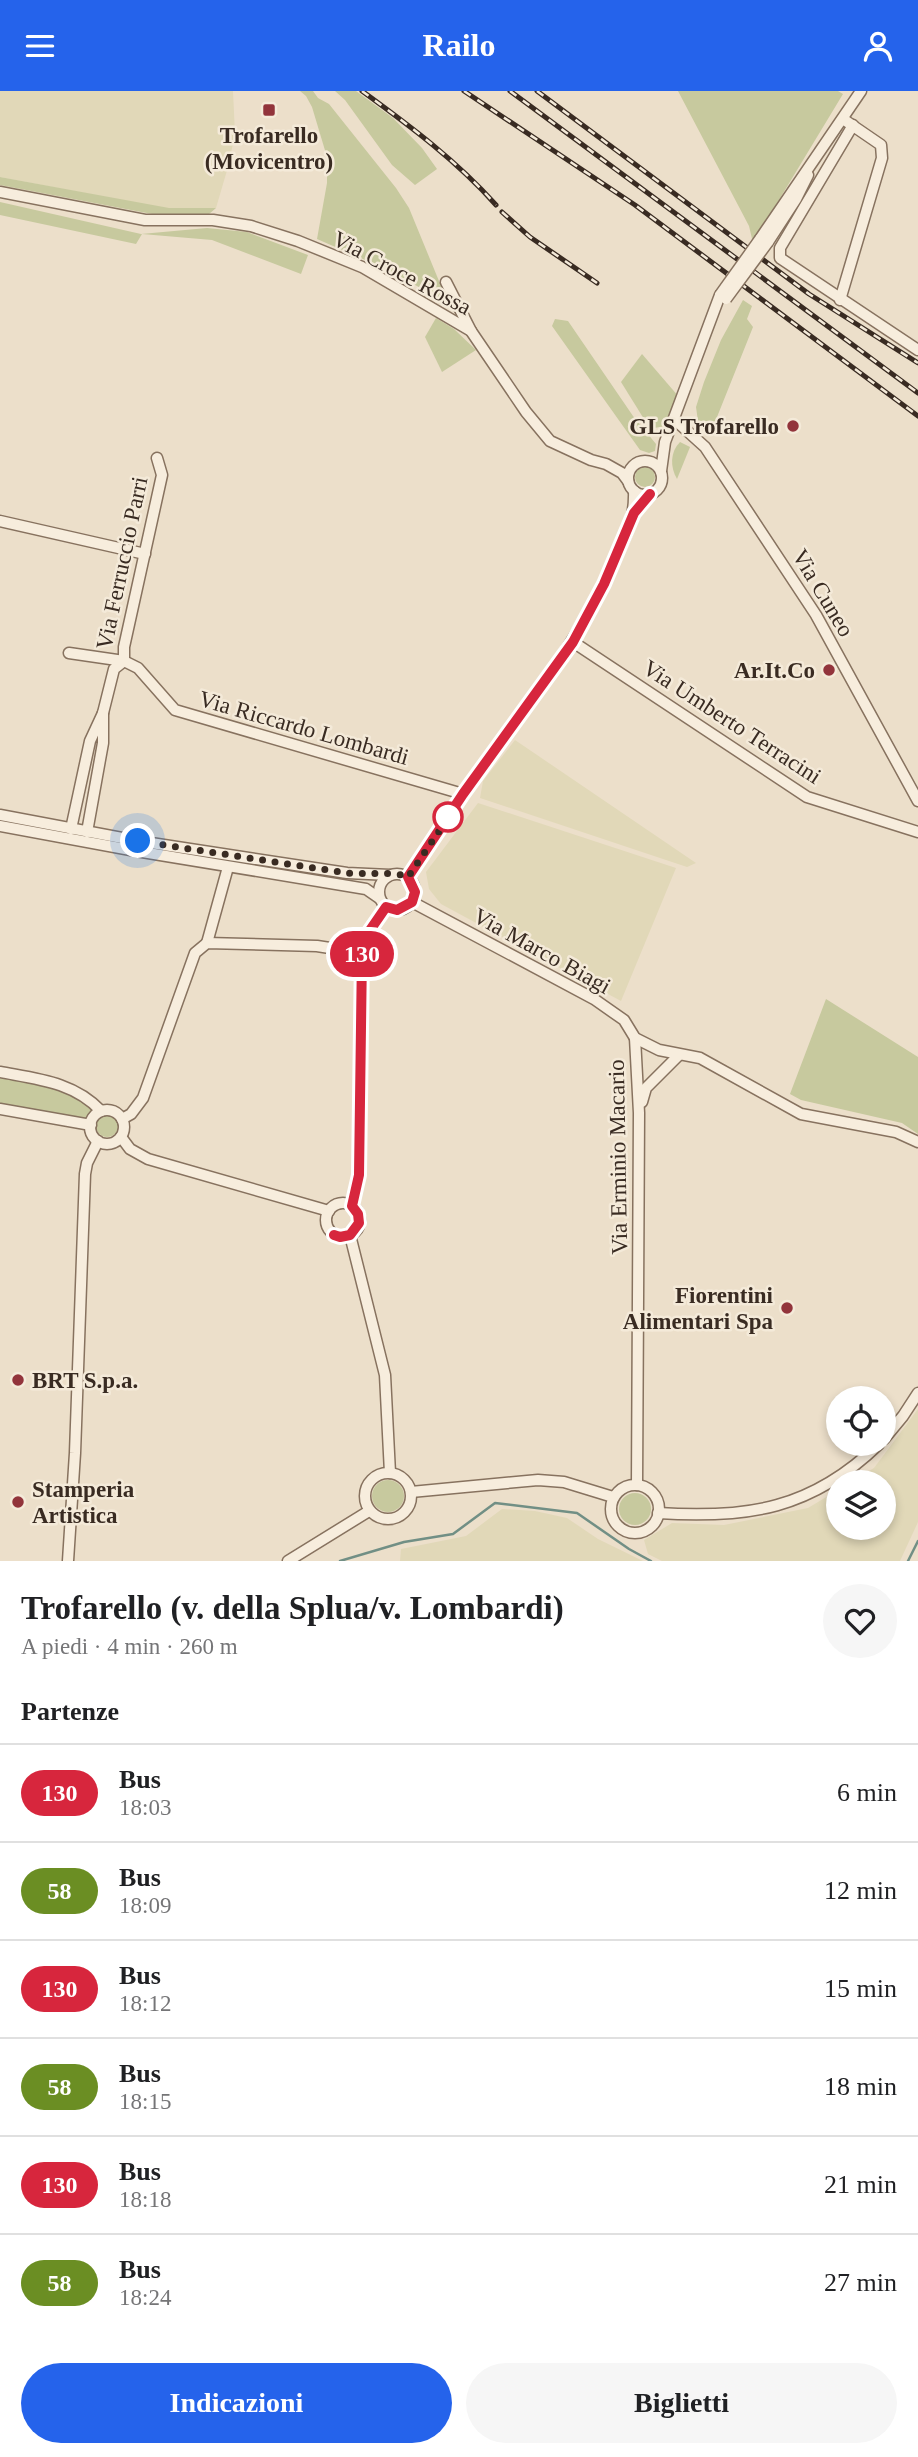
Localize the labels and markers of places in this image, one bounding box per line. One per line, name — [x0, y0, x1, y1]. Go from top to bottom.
marker: Trofarello (Movicentro) — [261, 102, 277, 118]
place label: Trofarello (Movicentro) — [205, 123, 333, 174]
place label: GLS Trofarello — [629, 414, 779, 439]
marker: GLS Trofarello — [785, 418, 801, 434]
place label: Ar.It.Co — [734, 658, 815, 683]
marker: Ar.It.Co — [821, 662, 837, 678]
unlabelled marker — [433, 802, 463, 832]
place label: Fiorentini Alimentari Spa — [623, 1283, 774, 1334]
marker: Fiorentini Alimentari Spa — [779, 1300, 795, 1316]
place label: BRT S.p.a. — [32, 1368, 138, 1393]
marker: BRT S.p.a. — [10, 1372, 26, 1388]
place label: Stamperia Artistica — [32, 1477, 135, 1528]
marker: Stamperia Artistica — [10, 1494, 26, 1510]

